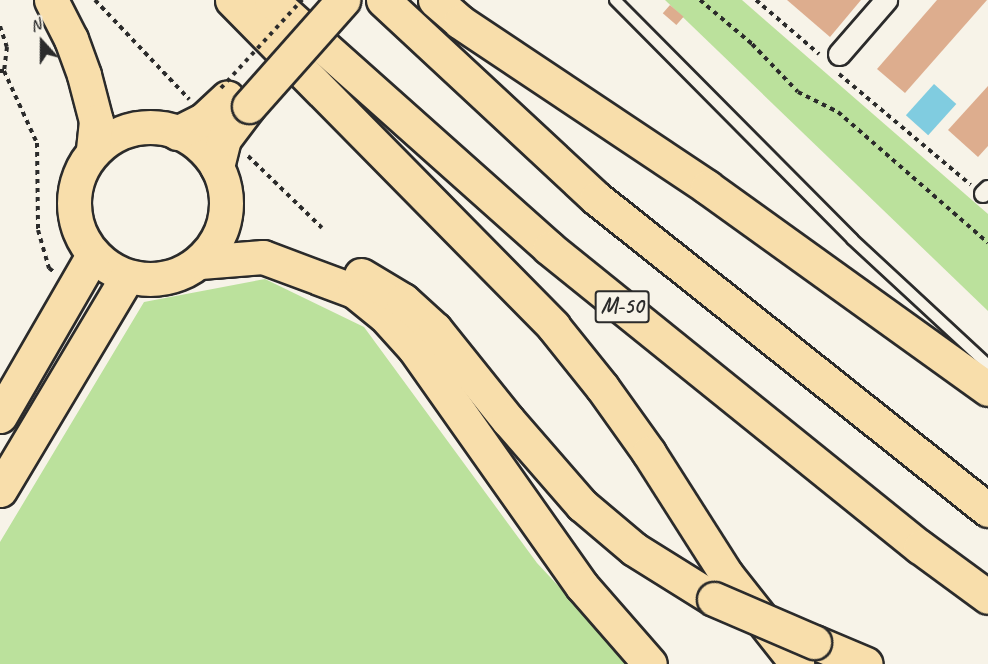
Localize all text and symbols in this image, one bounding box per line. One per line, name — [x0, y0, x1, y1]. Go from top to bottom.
north arrow — [12, 12, 72, 72]
text: N — [27, 14, 44, 36]
road number: M-50 — [594, 288, 650, 326]

